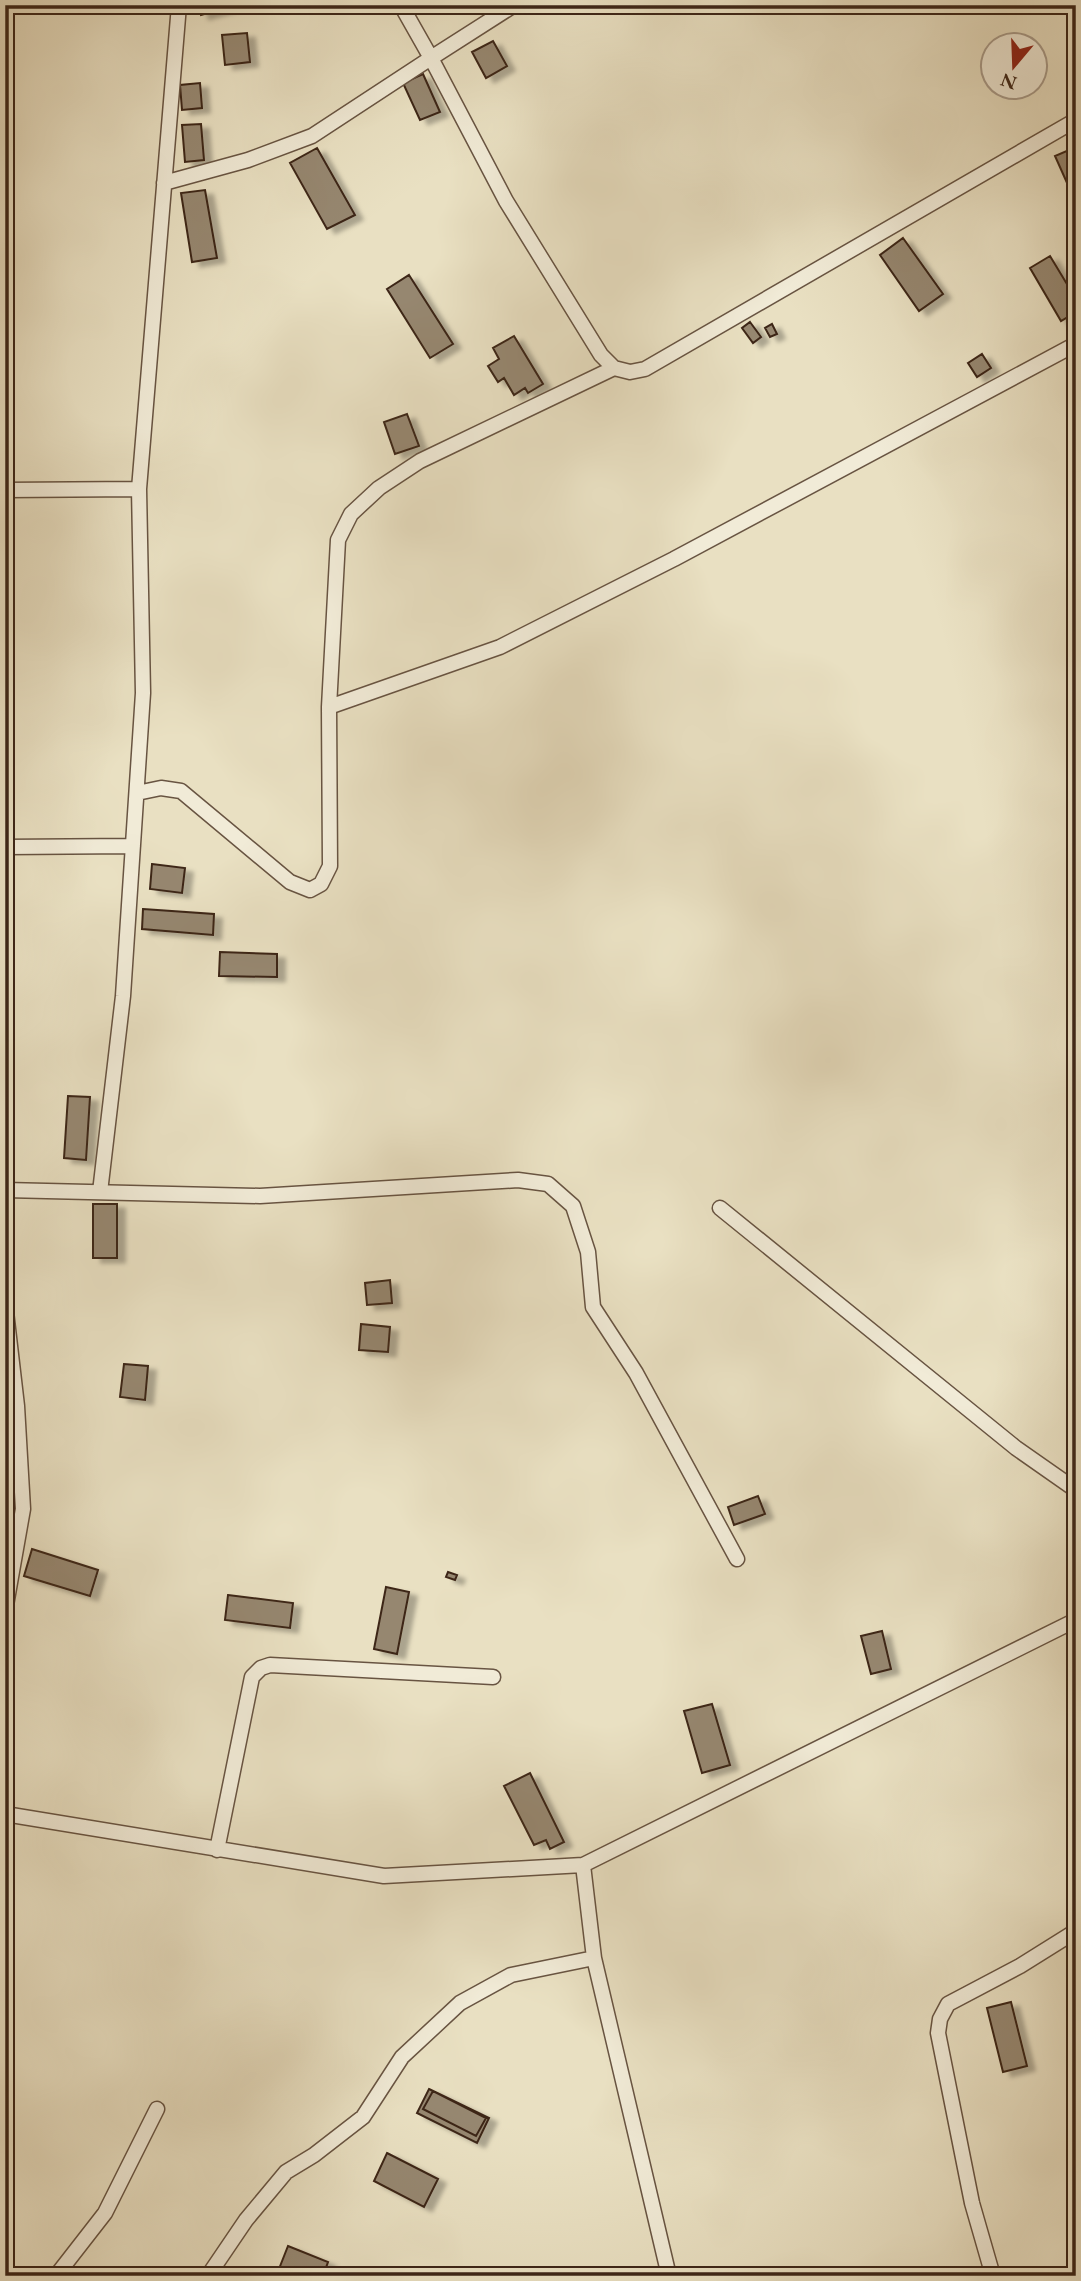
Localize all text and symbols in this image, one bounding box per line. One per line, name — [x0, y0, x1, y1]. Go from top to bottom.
north arrow — [979, 32, 1050, 102]
text: N — [997, 67, 1020, 96]

